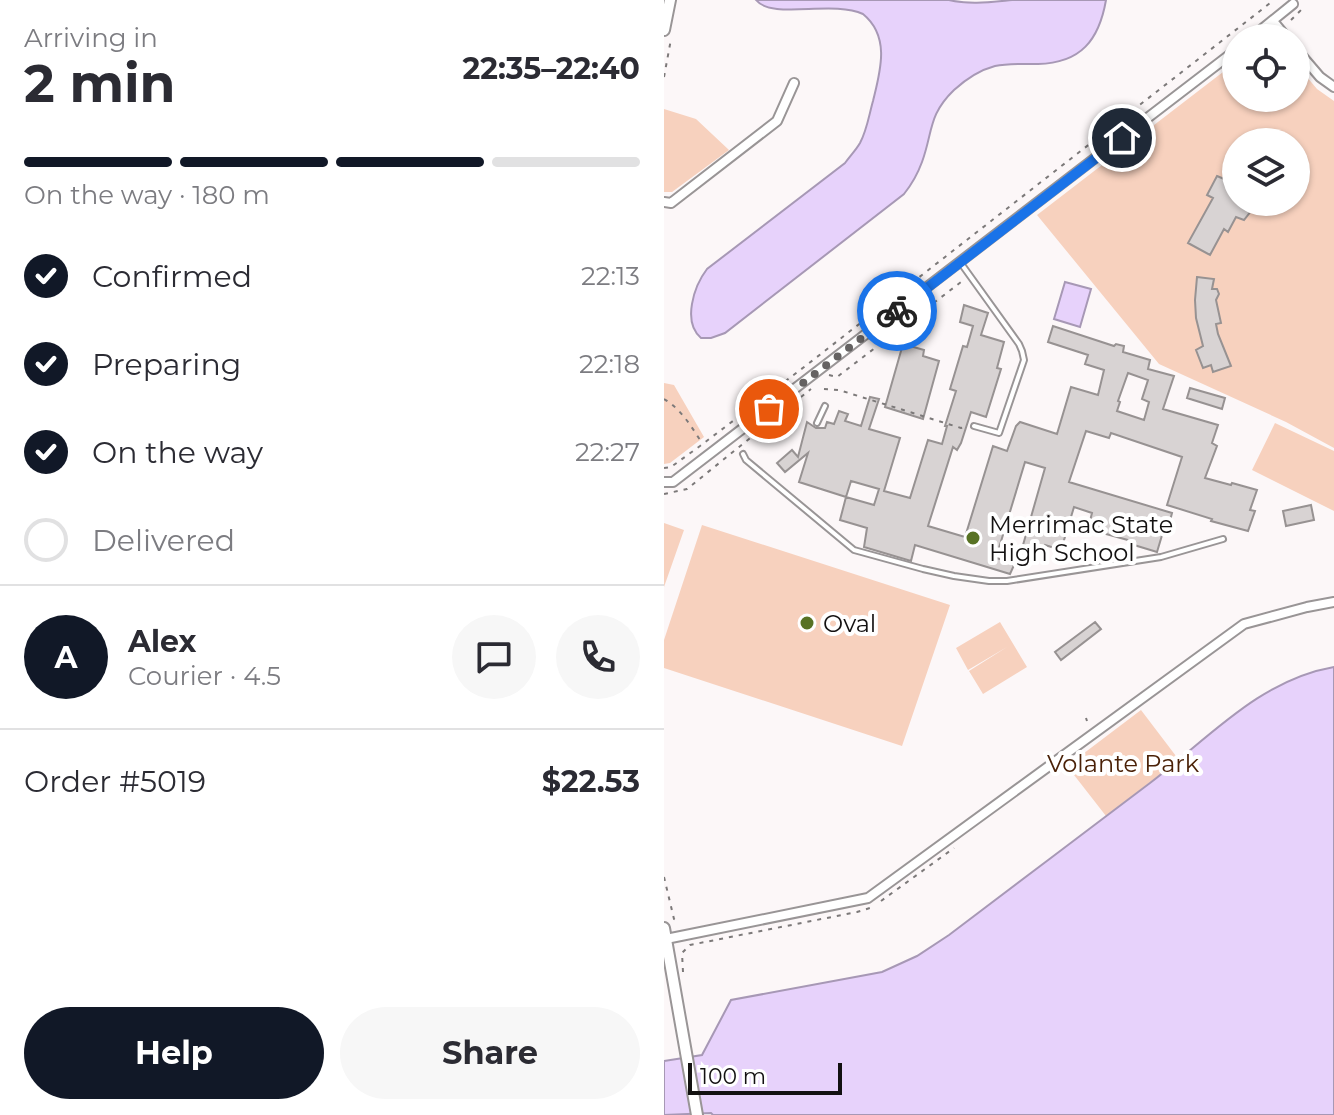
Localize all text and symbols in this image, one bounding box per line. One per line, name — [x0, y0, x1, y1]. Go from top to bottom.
text: Arriving in — [24, 22, 158, 54]
map controls — [1222, 24, 1310, 216]
button: locate — [1222, 24, 1310, 112]
text: 22:35–22:40 — [463, 50, 640, 87]
text: 2 min — [24, 52, 176, 115]
pin — [1088, 104, 1156, 172]
icon: home — [1100, 116, 1144, 160]
button: layers — [1222, 128, 1310, 216]
text: On the way · 180 m — [24, 179, 270, 211]
icon: check — [24, 254, 68, 298]
text: Confirmed — [92, 258, 252, 295]
text: 22:13 — [581, 260, 640, 292]
courier — [857, 271, 937, 351]
icon: bike — [875, 289, 919, 333]
icon: check — [24, 342, 68, 386]
text: Preparing — [92, 346, 241, 383]
text: 22:18 — [579, 348, 640, 380]
pin — [735, 375, 803, 443]
icon: bag — [747, 387, 791, 431]
icon: check — [24, 430, 68, 474]
text: On the way — [92, 434, 263, 471]
text: 22:27 — [575, 436, 640, 468]
place label: Merrimac State High School — [989, 510, 1173, 567]
text: Delivered — [92, 522, 235, 559]
marker: Merrimac State High School — [964, 529, 982, 547]
place label: Oval — [823, 609, 876, 638]
marker: Oval — [798, 614, 816, 632]
button: chat — [452, 615, 536, 699]
button: phone — [556, 615, 640, 699]
text: Alex — [128, 623, 196, 660]
text: A — [55, 639, 77, 676]
text: Courier · 4.5 — [128, 660, 281, 692]
park label: Volante Park — [1047, 749, 1200, 778]
text: Order #5019 — [24, 763, 206, 800]
text: $22.53 — [542, 763, 640, 800]
button: Help — [24, 1007, 324, 1099]
button: Share — [340, 1007, 640, 1099]
scale bar — [688, 1059, 842, 1095]
text: 100 m — [700, 1063, 766, 1090]

